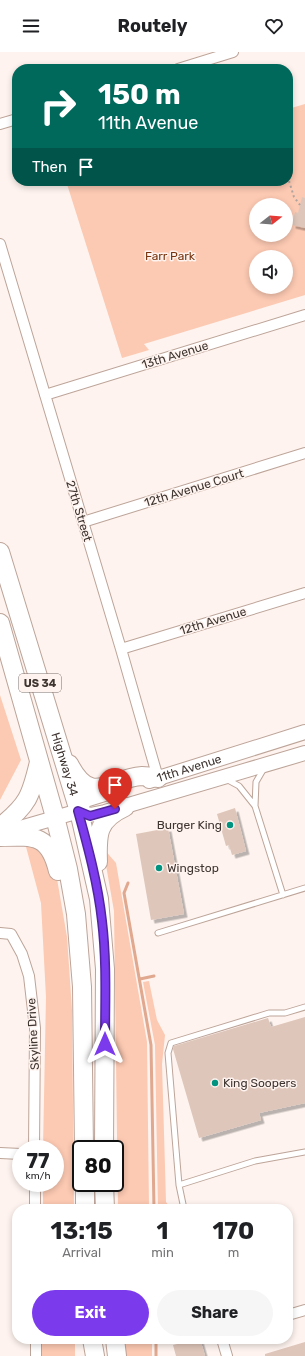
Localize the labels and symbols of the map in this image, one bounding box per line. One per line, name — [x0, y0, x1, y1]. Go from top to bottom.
north arrow — [249, 198, 293, 242]
park label: Farr Park — [145, 249, 196, 263]
street label: 13th Avenue — [140, 338, 210, 372]
street label: 12th Avenue Court — [143, 466, 246, 510]
street label: 27th Street — [63, 479, 95, 543]
street label: 12th Avenue — [178, 604, 248, 638]
road number: US 34 — [19, 674, 61, 692]
street label: Highway 34 — [48, 731, 81, 798]
street label: 11th Avenue — [155, 752, 223, 785]
pin — [98, 768, 132, 809]
place label: Burger King — [157, 818, 222, 832]
marker: Burger King — [225, 820, 235, 830]
place label: Wingstop — [167, 861, 219, 875]
marker: Wingstop — [154, 863, 164, 873]
street label: Skyline Drive — [24, 997, 42, 1070]
position arrow — [84, 1023, 126, 1065]
place label: King Soopers — [223, 1076, 296, 1090]
marker: King Soopers — [210, 1078, 220, 1088]
speed limit sign: 80 — [72, 1140, 124, 1192]

